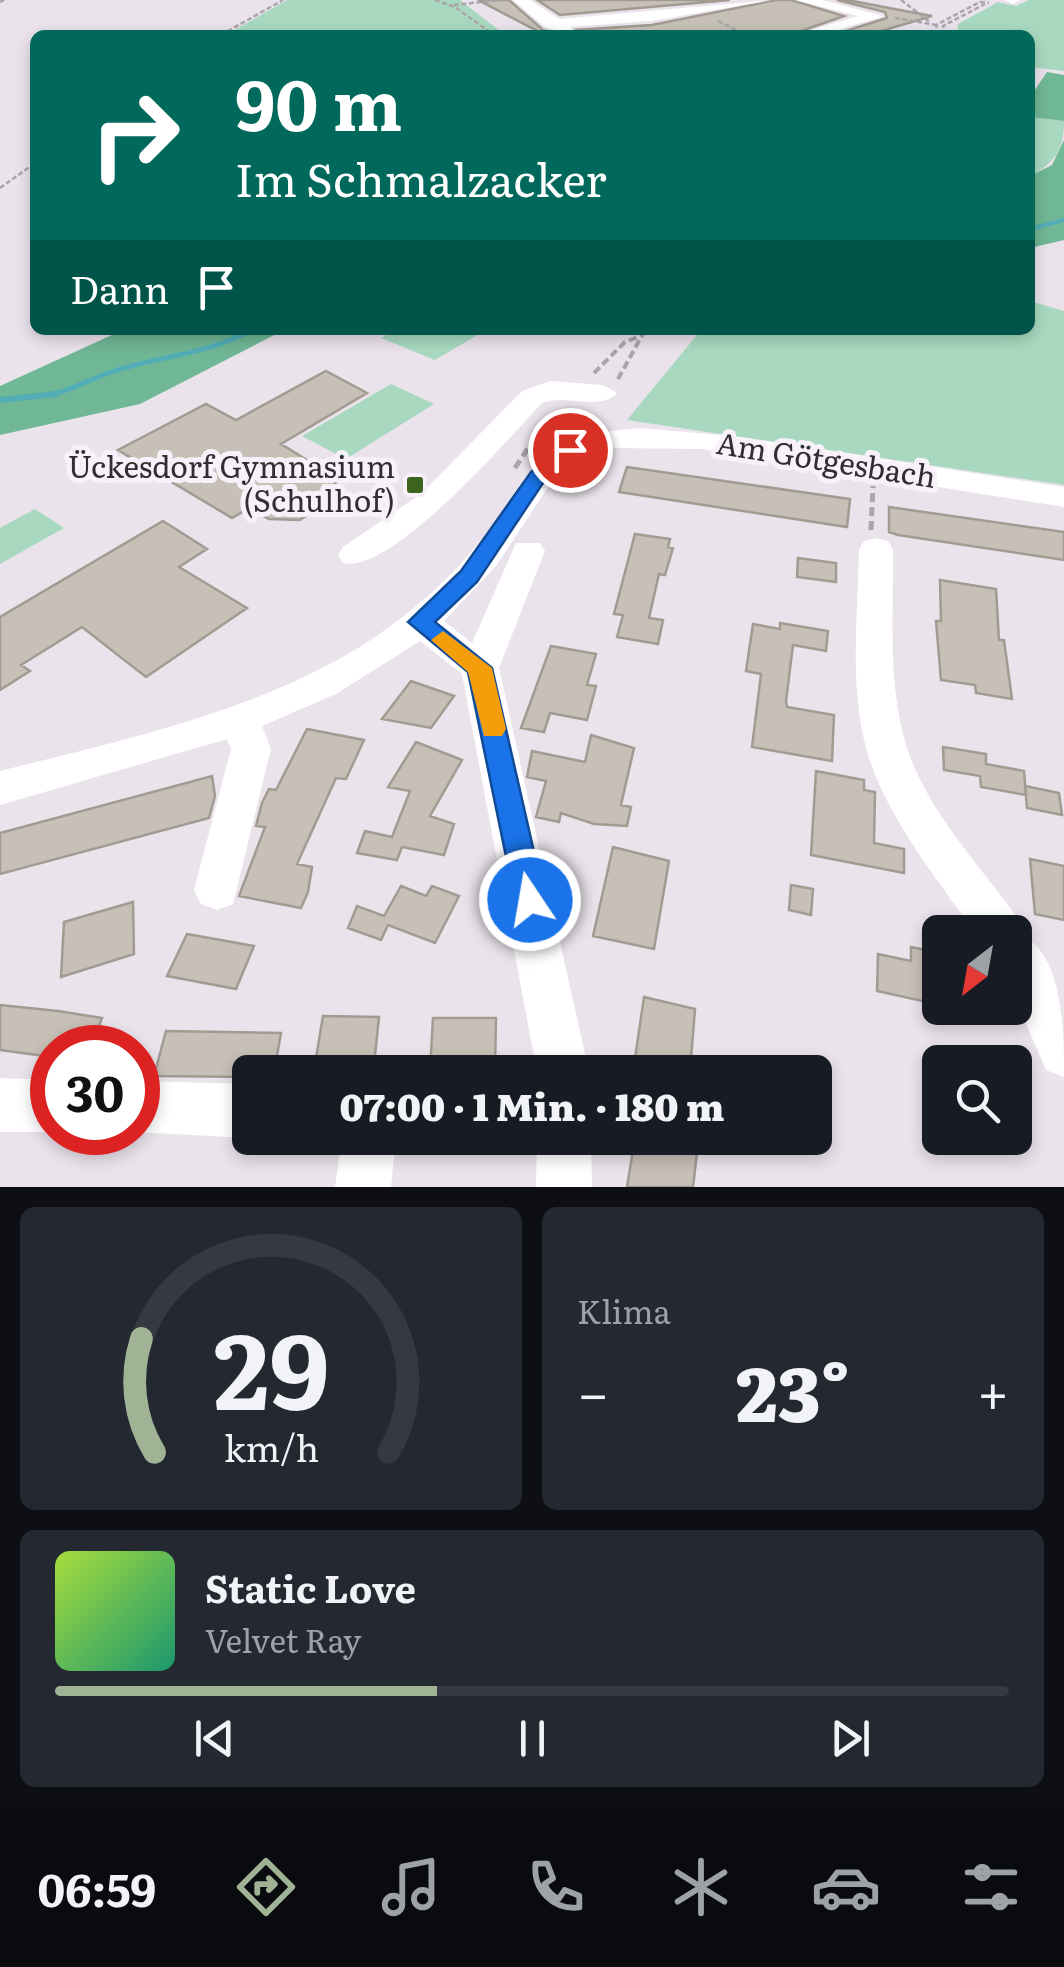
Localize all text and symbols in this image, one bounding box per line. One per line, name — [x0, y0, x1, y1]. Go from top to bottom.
text: 90 m — [235, 49, 402, 153]
icon: right — [70, 70, 200, 200]
text: Im Schmalzacker — [235, 144, 607, 211]
text: Dann — [70, 259, 169, 316]
icon: arrive — [189, 260, 244, 315]
pin — [528, 408, 613, 493]
street label: Am Götgesbach — [714, 419, 939, 497]
icon: arrive — [543, 423, 598, 478]
place label: Ückesdorf Gymnasium (Schulhof) — [68, 443, 395, 521]
marker: Ückesdorf Gymnasium (Schulhof) — [404, 474, 426, 496]
position arrow — [478, 848, 582, 952]
north arrow — [922, 915, 1032, 1025]
map controls — [922, 915, 1032, 1155]
speed limit sign: 30 — [30, 1025, 160, 1155]
button: search — [922, 1045, 1032, 1155]
text: 07:00 · 1 Min. · 180 m — [339, 1076, 725, 1133]
text: Klima — [577, 1286, 671, 1334]
text: 29 — [213, 1288, 329, 1442]
text: 23° — [736, 1334, 850, 1445]
text: − — [577, 1349, 609, 1431]
text: + — [977, 1349, 1009, 1431]
text: km/h — [223, 1420, 319, 1473]
text: Static Love — [205, 1558, 416, 1615]
text: Velvet Ray — [205, 1615, 361, 1663]
icon: previous — [187, 1711, 242, 1766]
icon: pause — [505, 1711, 560, 1766]
icon: next — [823, 1711, 878, 1766]
icon: directions — [231, 1852, 301, 1922]
icon: music — [376, 1852, 446, 1922]
icon: phone — [521, 1852, 591, 1922]
icon: climate — [666, 1852, 736, 1922]
icon: car — [811, 1852, 881, 1922]
icon: filters — [956, 1852, 1026, 1922]
text: 06:59 — [38, 1854, 156, 1921]

